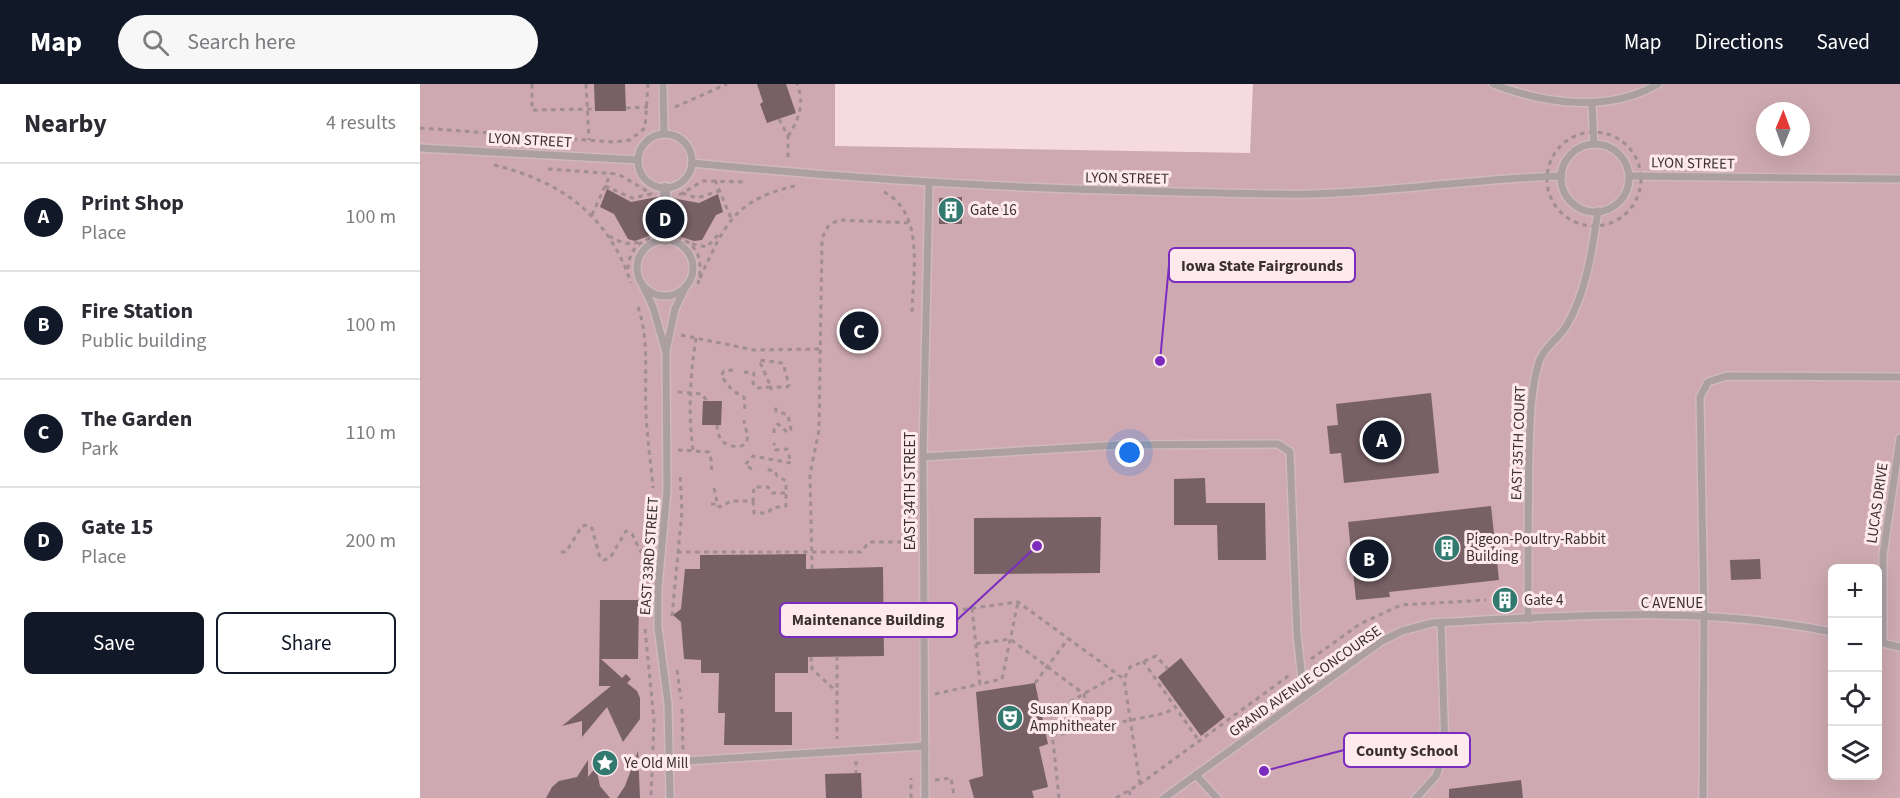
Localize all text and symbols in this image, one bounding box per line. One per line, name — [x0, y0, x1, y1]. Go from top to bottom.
search box — [118, 15, 538, 69]
text: Map — [30, 22, 82, 62]
icon: search — [139, 26, 172, 59]
text: Search here — [187, 26, 296, 58]
text: Map — [1624, 27, 1662, 57]
text: Directions — [1695, 27, 1783, 57]
text: Saved — [1816, 27, 1870, 57]
north arrow — [1756, 102, 1810, 156]
text: Nearby — [24, 105, 107, 142]
text: 4 results — [326, 109, 396, 137]
street label: LYON STREET — [488, 128, 572, 153]
street label: LYON STREET — [1651, 152, 1735, 175]
street label: LYON STREET — [1085, 167, 1169, 190]
text: Print Shop — [81, 187, 184, 219]
building icon: Gate 16 — [936, 195, 966, 225]
pin: D — [646, 196, 684, 242]
place label: Gate 16 — [970, 200, 1017, 221]
text: A — [38, 203, 49, 231]
text: 100 m — [346, 203, 396, 231]
text: Place — [81, 219, 126, 247]
callout: Iowa State Fairgrounds — [1169, 248, 1355, 282]
text: Iowa State Fairgrounds — [1181, 255, 1343, 277]
text: Fire Station — [81, 295, 193, 327]
pin: C — [840, 308, 878, 354]
text: B — [37, 311, 50, 339]
text: 100 m — [346, 311, 396, 339]
text: Public building — [81, 327, 206, 355]
street label: EAST 35TH COURT — [1506, 385, 1531, 501]
text: The Garden — [81, 403, 192, 435]
pin: A — [1362, 418, 1402, 462]
text: C — [38, 419, 49, 447]
text: 110 m — [346, 419, 396, 447]
street label: EAST 34TH STREET — [900, 432, 921, 550]
text: Park — [81, 435, 118, 463]
your location — [1115, 438, 1144, 467]
street label: LUCAS DRIVE — [1861, 461, 1894, 545]
street label: EAST 33RD STREET — [635, 496, 664, 616]
text: Gate 15 — [81, 511, 153, 543]
text: D — [37, 527, 50, 555]
text: 200 m — [346, 527, 396, 555]
place label: Pigeon-Poultry-Rabbit Building — [1466, 529, 1606, 567]
building icon: Pigeon-Poultry-Rabbit Building — [1432, 533, 1462, 563]
pin: B — [1350, 536, 1388, 582]
text: Place — [81, 543, 126, 571]
map controls — [1828, 564, 1882, 780]
button: + — [1828, 564, 1882, 618]
building icon: Gate 4 — [1490, 585, 1520, 615]
place label: Gate 4 — [1524, 590, 1564, 611]
street label: C AVENUE — [1641, 593, 1703, 614]
callout: Maintenance Building — [780, 603, 957, 637]
text: Maintenance Building — [792, 609, 945, 631]
button: Save — [24, 612, 204, 674]
button: Share — [216, 612, 396, 674]
button: − — [1828, 618, 1882, 672]
street label: GRAND AVENUE CONCOURSE — [1225, 621, 1386, 742]
button: locate — [1828, 672, 1882, 726]
place label: Susan Knapp Amphitheater — [1030, 699, 1117, 737]
theatre icon: Susan Knapp Amphitheater — [995, 703, 1025, 733]
button: layers — [1828, 726, 1882, 780]
callout: County School — [1344, 733, 1470, 767]
text: County School — [1356, 740, 1458, 762]
place icon: Ye Old Mill — [590, 748, 620, 778]
place label: Ye Old Mill — [623, 753, 688, 774]

